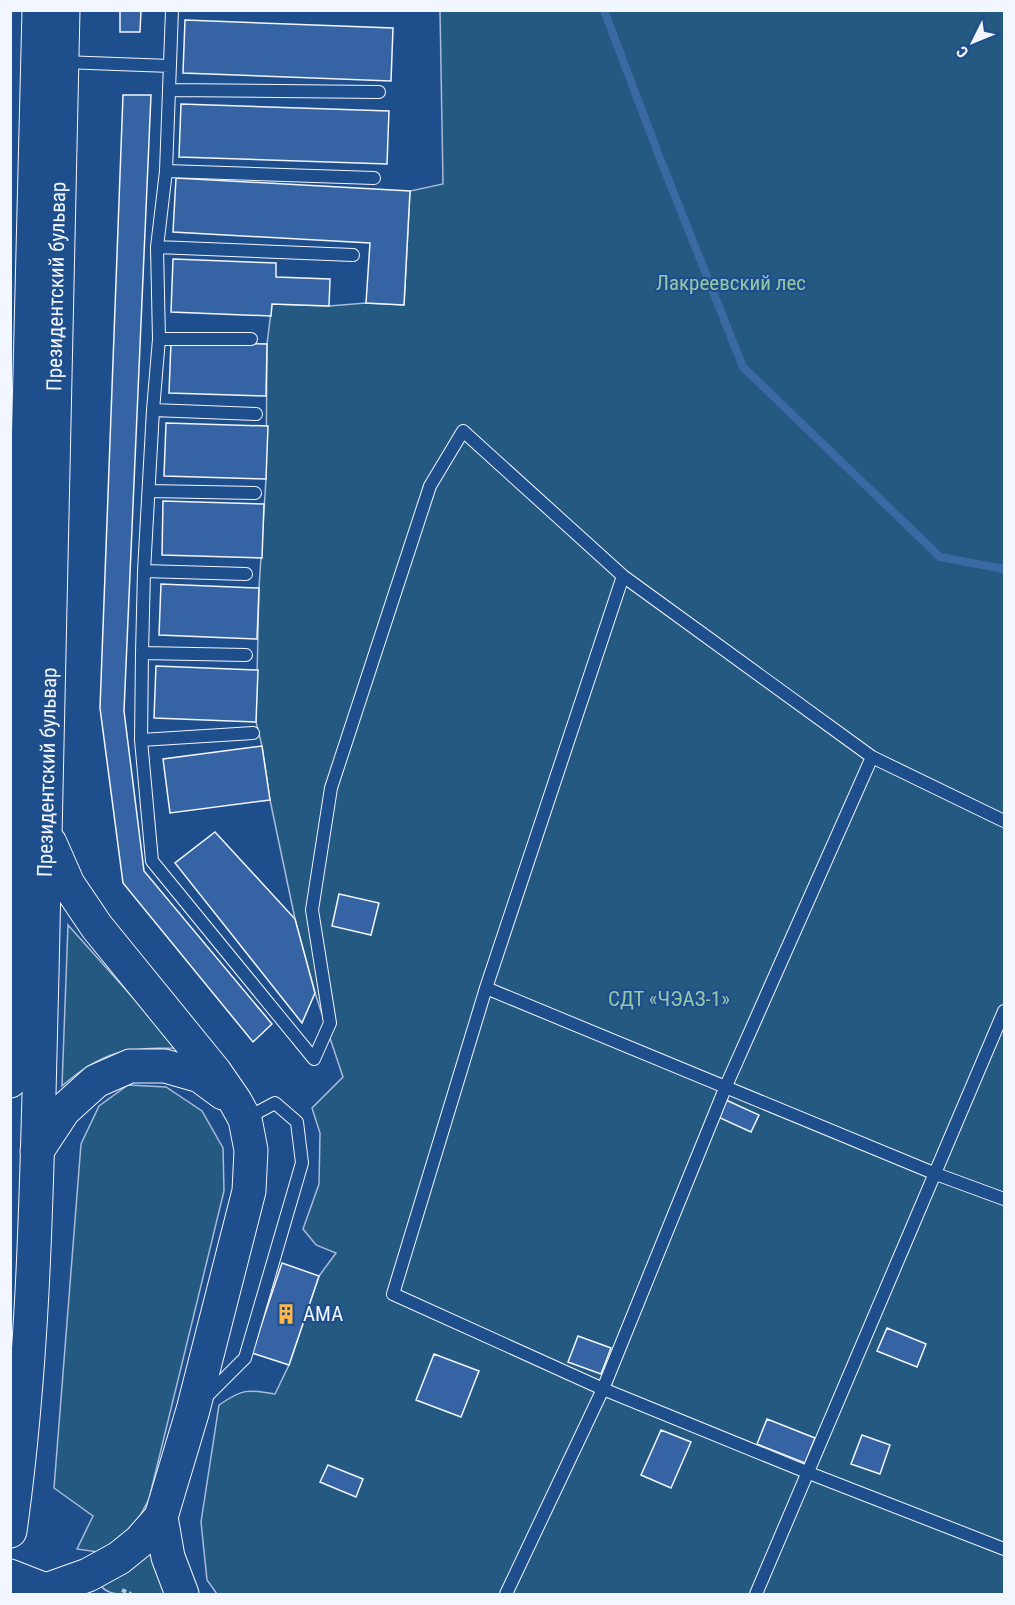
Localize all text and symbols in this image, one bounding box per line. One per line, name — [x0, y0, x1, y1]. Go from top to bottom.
north arrow — [943, 12, 1003, 72]
text: С — [952, 42, 972, 62]
street label: Президентский бульвар — [42, 181, 70, 391]
park label: Лакреевский лес — [656, 271, 806, 295]
street label: Президентский бульвар — [33, 667, 61, 877]
park label: СДТ «ЧЭАЗ-1» — [608, 987, 730, 1011]
building icon: АМА — [274, 1302, 298, 1326]
place label: АМА — [303, 1302, 343, 1326]

